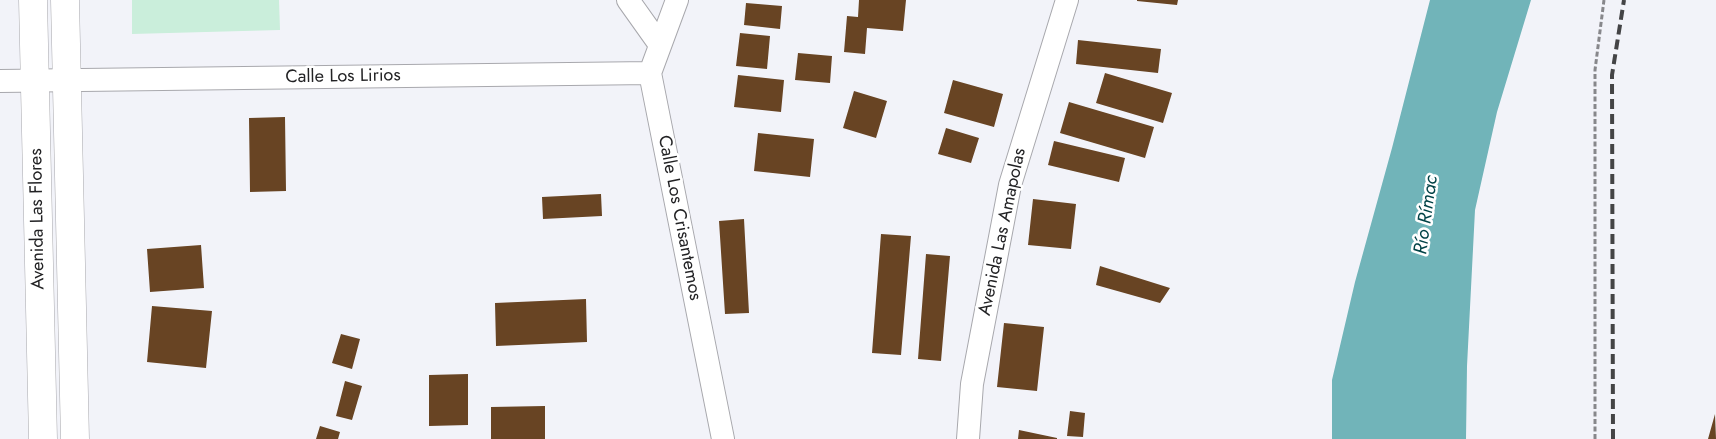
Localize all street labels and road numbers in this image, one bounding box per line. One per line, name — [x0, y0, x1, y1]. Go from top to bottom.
street label: Calle Los Lirios — [285, 65, 401, 89]
street label: Calle Los Crisantemos — [652, 134, 706, 302]
street label: Avenida Las Amapolas — [975, 146, 1031, 318]
street label: Avenida Las Flores — [26, 148, 50, 290]

